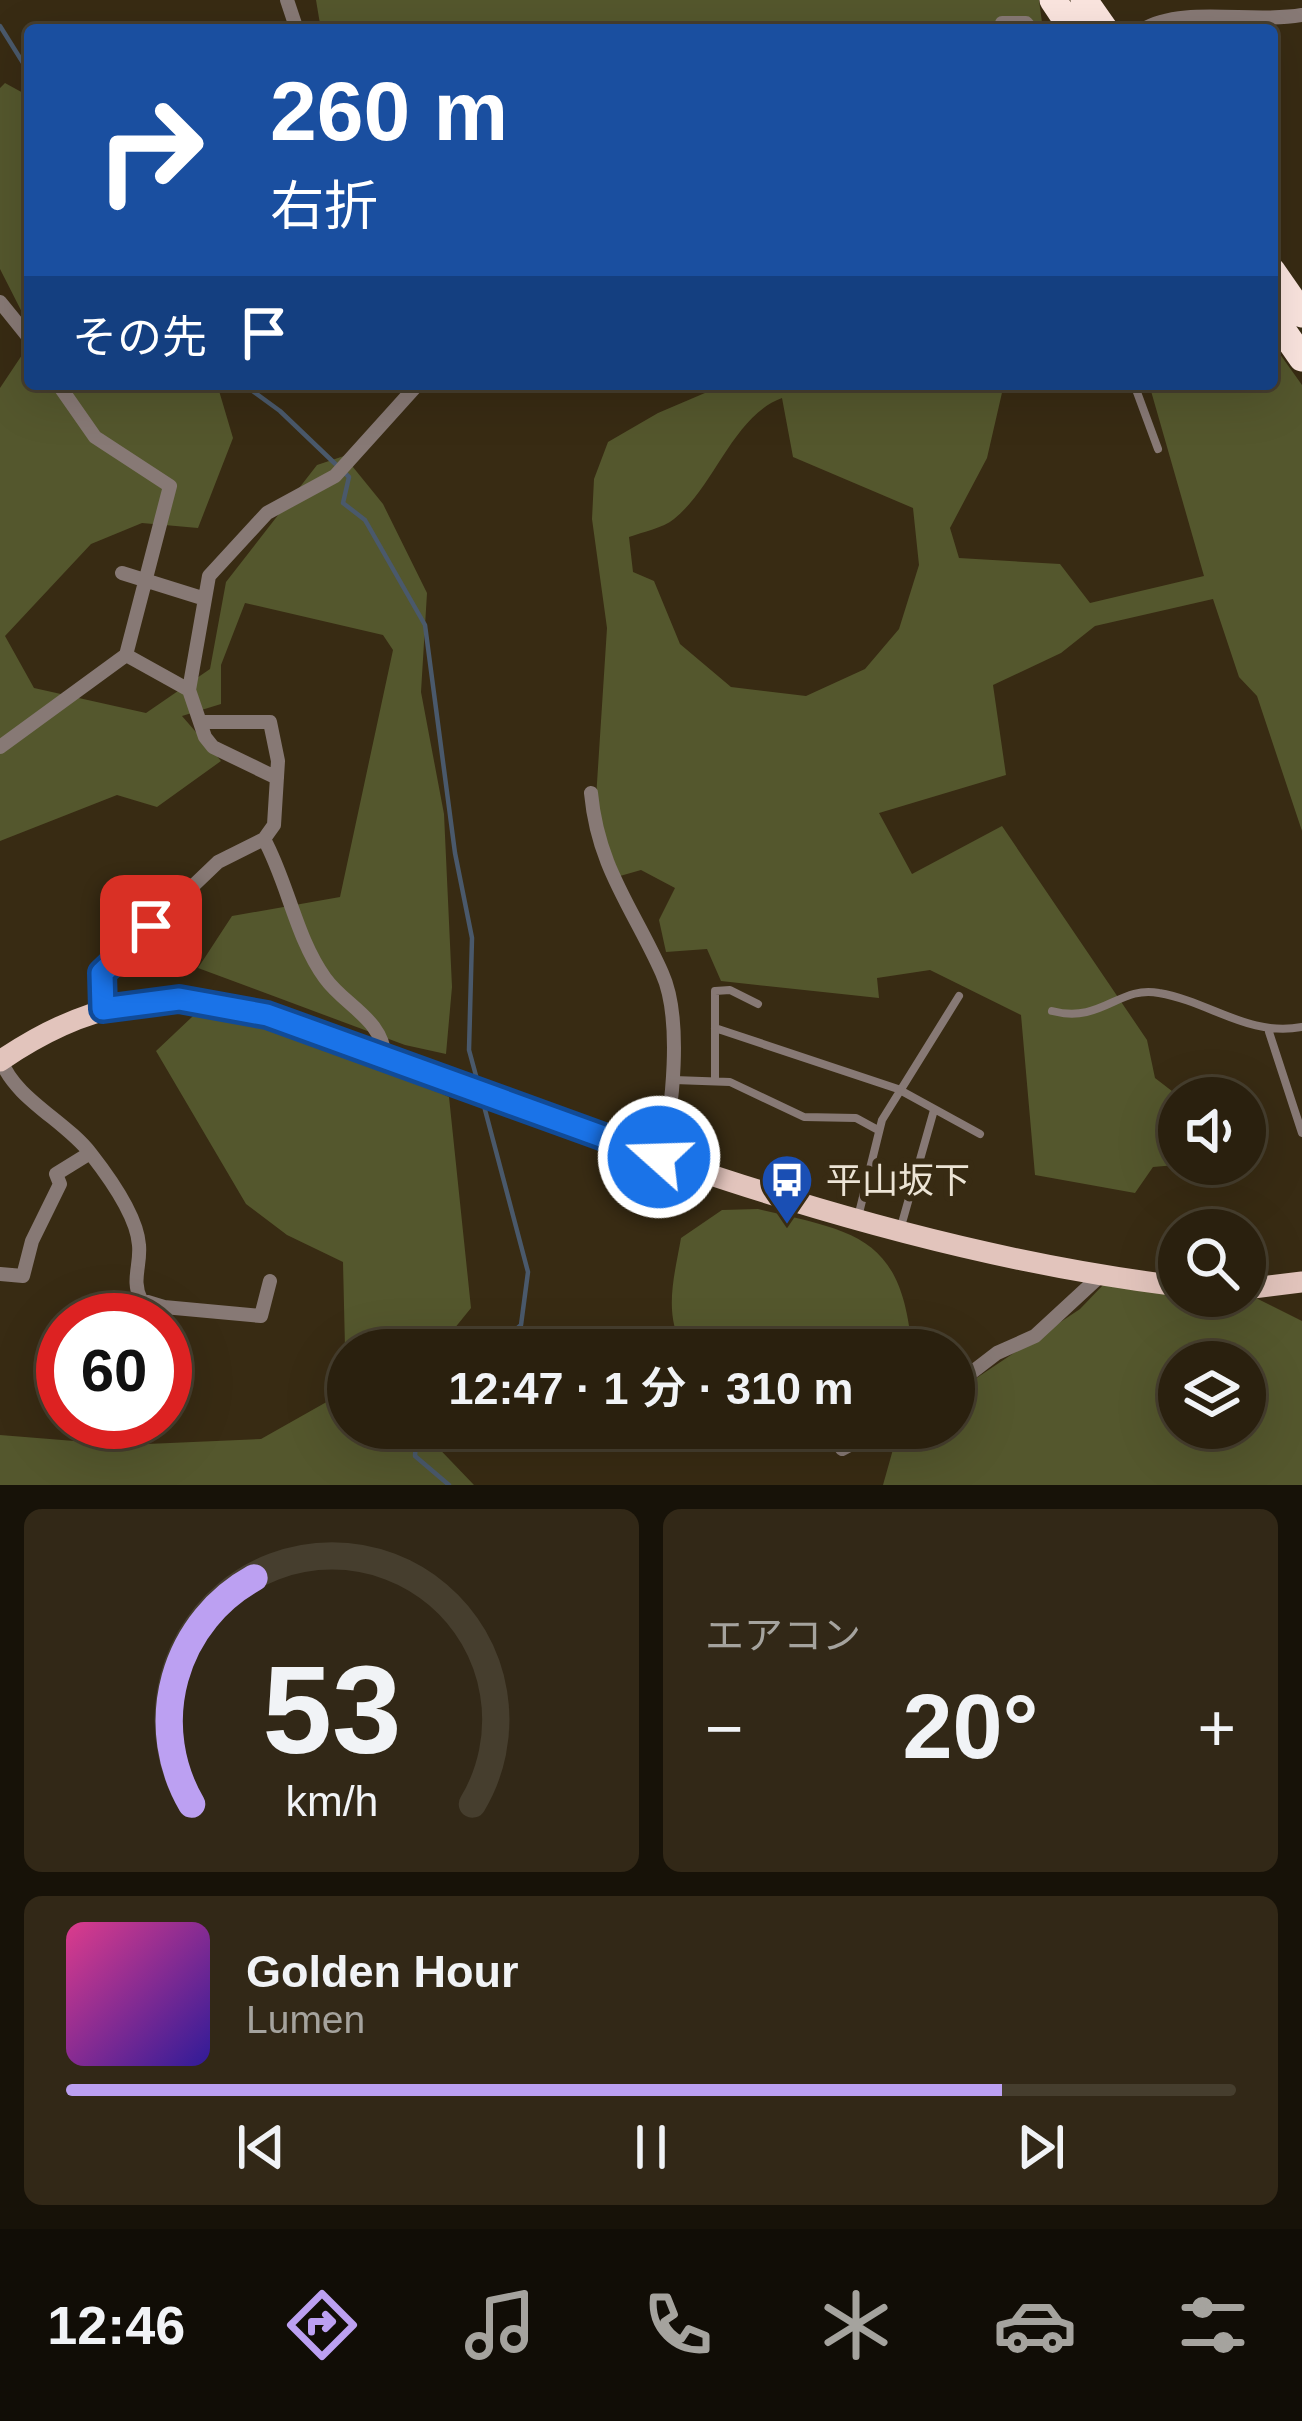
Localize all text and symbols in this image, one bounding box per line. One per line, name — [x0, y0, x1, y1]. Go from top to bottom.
text: 260 m — [270, 64, 508, 158]
icon: right — [72, 72, 228, 228]
text: 右折 — [270, 176, 378, 236]
icon: arrive — [231, 300, 297, 366]
text: その先 — [72, 312, 207, 363]
pin — [100, 875, 202, 977]
icon: arrive — [118, 893, 184, 959]
map controls — [1158, 1077, 1266, 1449]
button: sound — [1158, 1077, 1266, 1185]
position arrow — [596, 1094, 722, 1220]
bus stop icon: 平山坂下 — [759, 1152, 815, 1226]
place label: 平山坂下 — [826, 1160, 970, 1201]
button: search — [1158, 1209, 1266, 1317]
speed limit sign: 60 — [36, 1293, 192, 1449]
button: layers — [1158, 1341, 1266, 1449]
text: 12:47 · 1 分 · 310 m — [448, 1363, 854, 1414]
text: エアコン — [705, 1614, 861, 1657]
text: 53 — [262, 1640, 401, 1779]
text: 20° — [902, 1677, 1039, 1777]
text: − — [705, 1691, 744, 1765]
text: + — [1197, 1691, 1236, 1765]
text: km/h — [285, 1776, 378, 1824]
text: Golden Hour — [246, 1946, 518, 1997]
text: Lumen — [246, 1998, 365, 2041]
icon: previous — [228, 2114, 294, 2180]
icon: pause — [618, 2114, 684, 2180]
icon: next — [1008, 2114, 1074, 2180]
icon: directions — [280, 2283, 364, 2367]
icon: music — [458, 2283, 542, 2367]
icon: phone — [636, 2283, 720, 2367]
icon: climate — [814, 2283, 898, 2367]
icon: car — [993, 2283, 1077, 2367]
icon: filters — [1171, 2283, 1255, 2367]
text: 12:46 — [47, 2295, 185, 2355]

